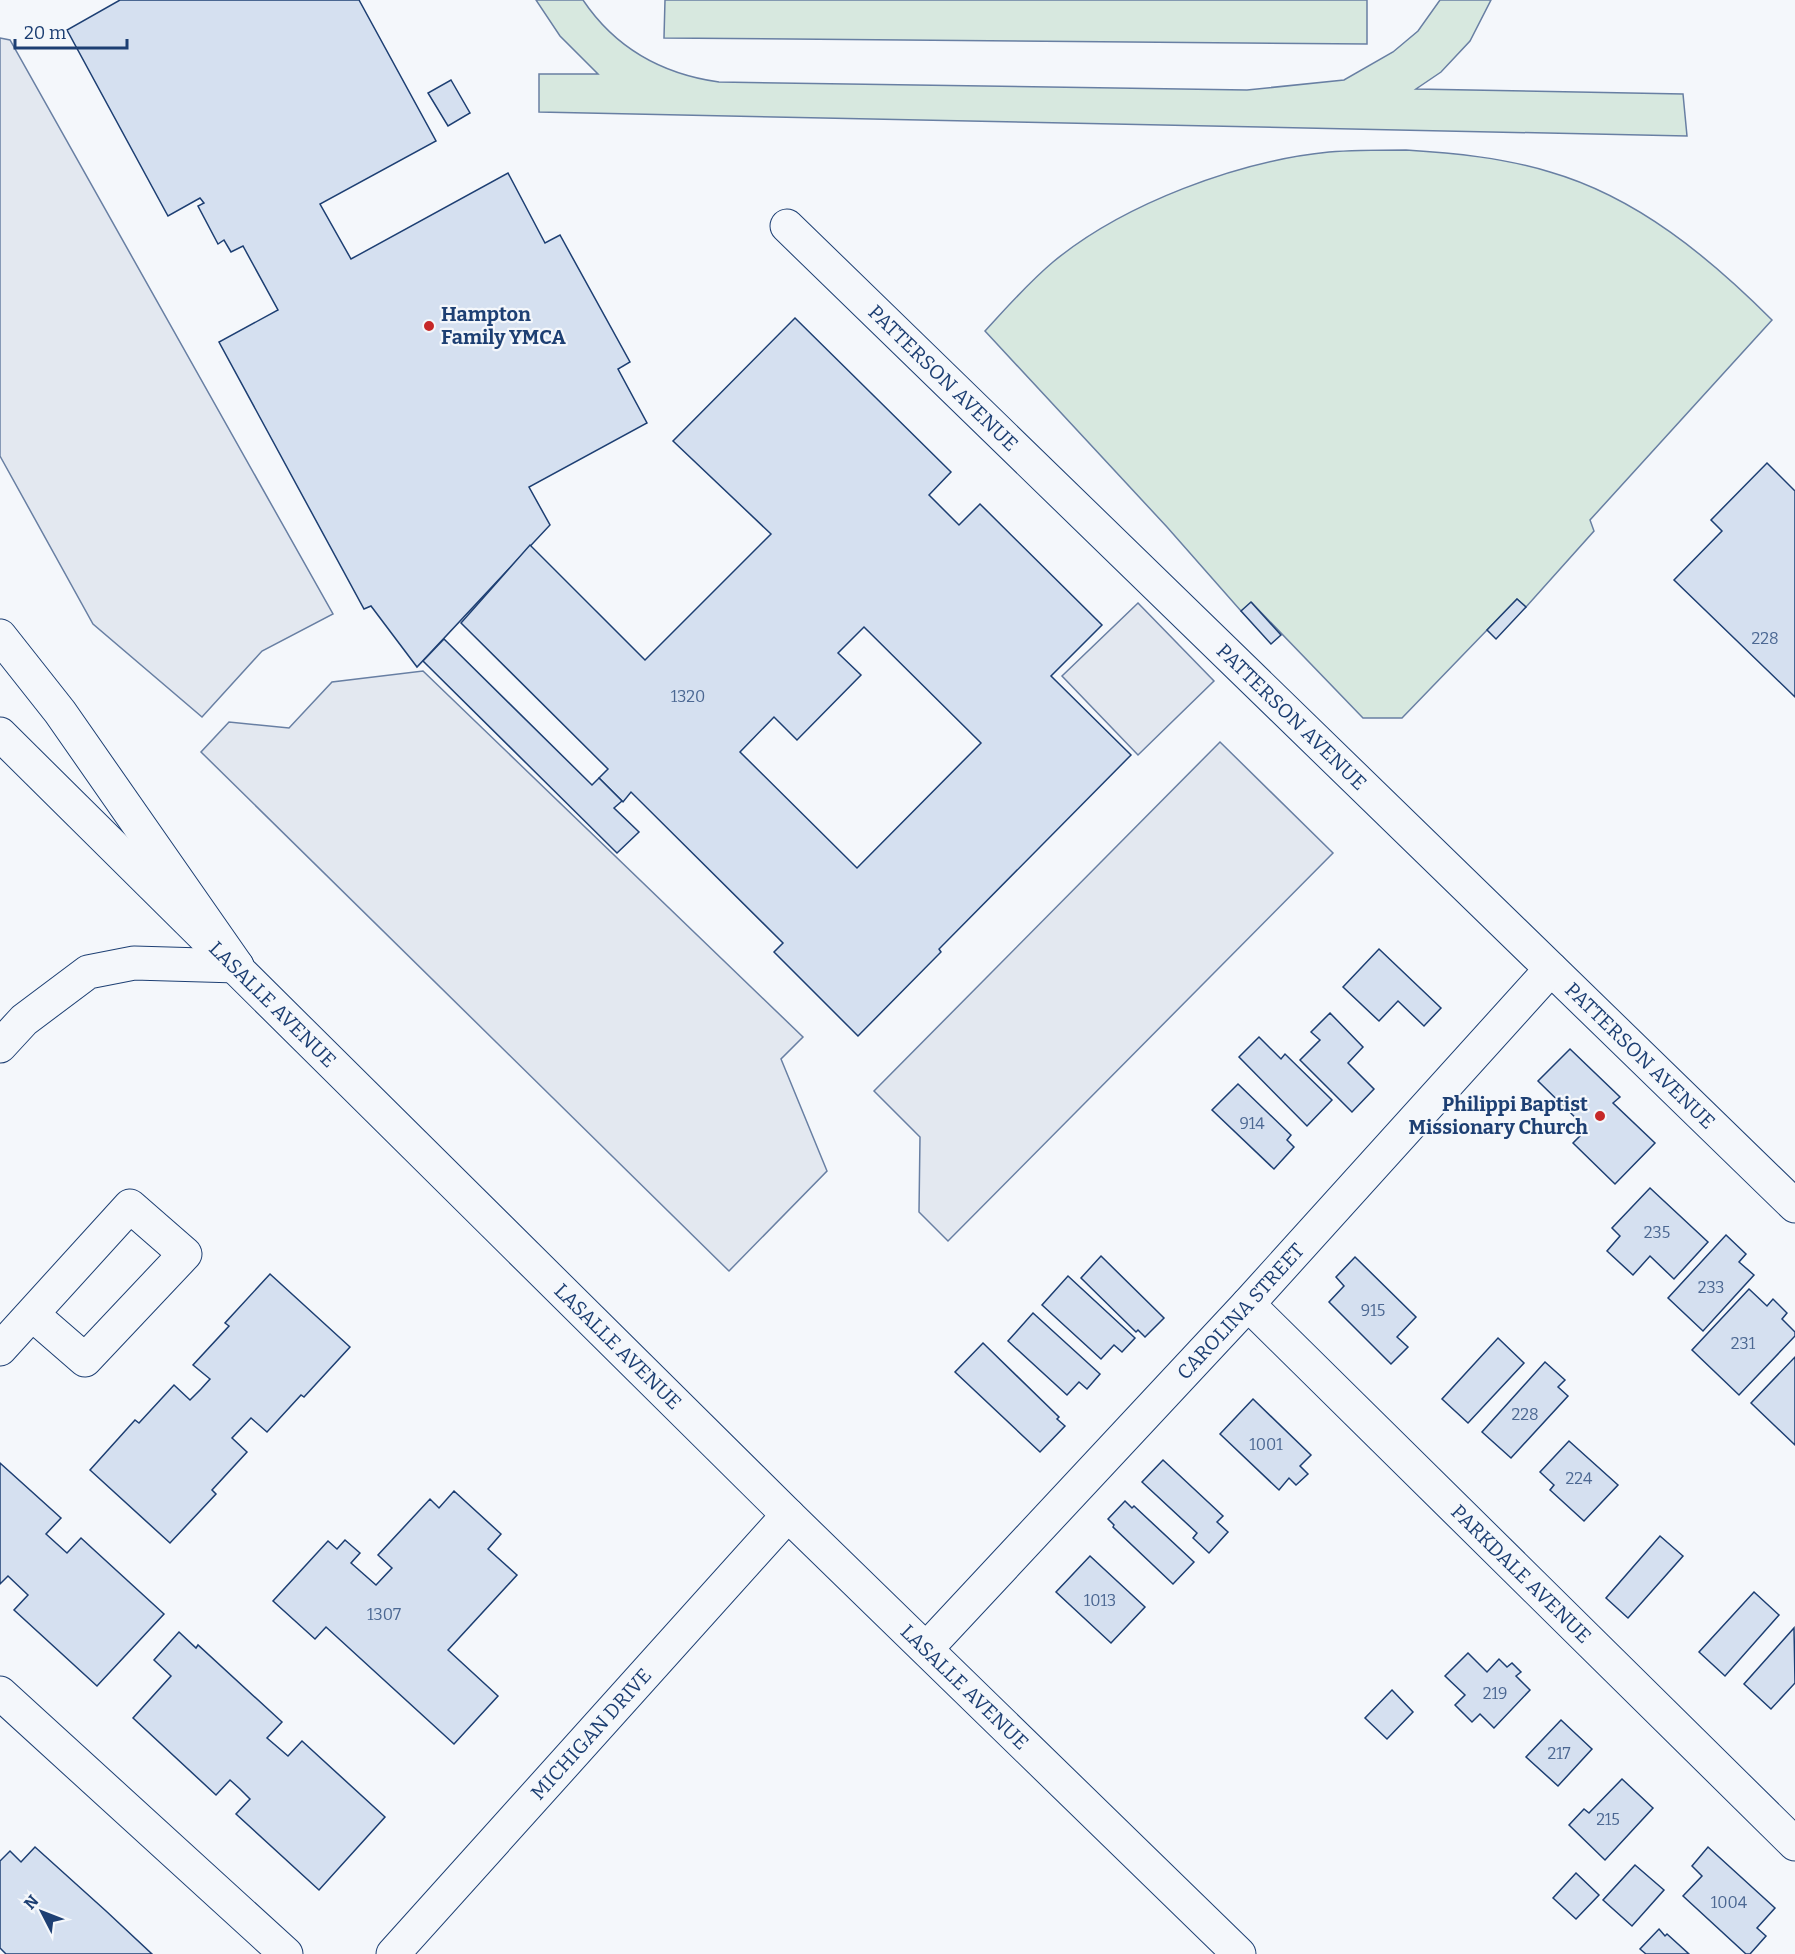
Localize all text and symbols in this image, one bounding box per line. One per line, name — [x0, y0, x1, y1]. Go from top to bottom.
scale bar — [15, 12, 128, 50]
text: 20 m — [24, 22, 66, 44]
street label: PATTERSON AVENUE — [863, 300, 1023, 456]
place label: Hampton Family YMCA — [441, 302, 566, 349]
marker: Hampton Family YMCA — [422, 319, 436, 333]
house number: 228 — [1751, 629, 1779, 648]
street label: PATTERSON AVENUE — [1212, 639, 1372, 795]
house number: 1320 — [671, 687, 705, 706]
street label: LASALLE AVENUE — [204, 936, 341, 1072]
street label: PATTERSON AVENUE — [1560, 977, 1720, 1134]
place label: Philippi Baptist Missionary Church — [1409, 1092, 1588, 1139]
marker: Philippi Baptist Missionary Church — [1593, 1109, 1607, 1123]
house number: 914 — [1239, 1114, 1265, 1133]
house number: 235 — [1644, 1223, 1670, 1242]
street label: CAROLINA STREET — [1172, 1238, 1309, 1384]
street label: LASALLE AVENUE — [549, 1278, 686, 1414]
house number: 233 — [1698, 1278, 1724, 1297]
house number: 915 — [1361, 1301, 1385, 1320]
house number: 231 — [1731, 1334, 1756, 1353]
house number: 228 — [1511, 1405, 1539, 1424]
house number: 1001 — [1249, 1435, 1283, 1454]
house number: 224 — [1566, 1469, 1593, 1488]
street label: PARKDALE AVENUE — [1446, 1500, 1596, 1648]
house number: 1013 — [1084, 1591, 1116, 1610]
house number: 1307 — [367, 1605, 401, 1624]
street label: LASALLE AVENUE — [896, 1619, 1034, 1754]
street label: MICHIGAN DRIVE — [526, 1663, 656, 1805]
house number: 219 — [1483, 1684, 1507, 1703]
house number: 217 — [1547, 1744, 1571, 1763]
house number: 215 — [1596, 1810, 1620, 1829]
north arrow — [12, 1882, 72, 1942]
text: N — [20, 1891, 42, 1913]
house number: 1004 — [1711, 1893, 1748, 1912]

